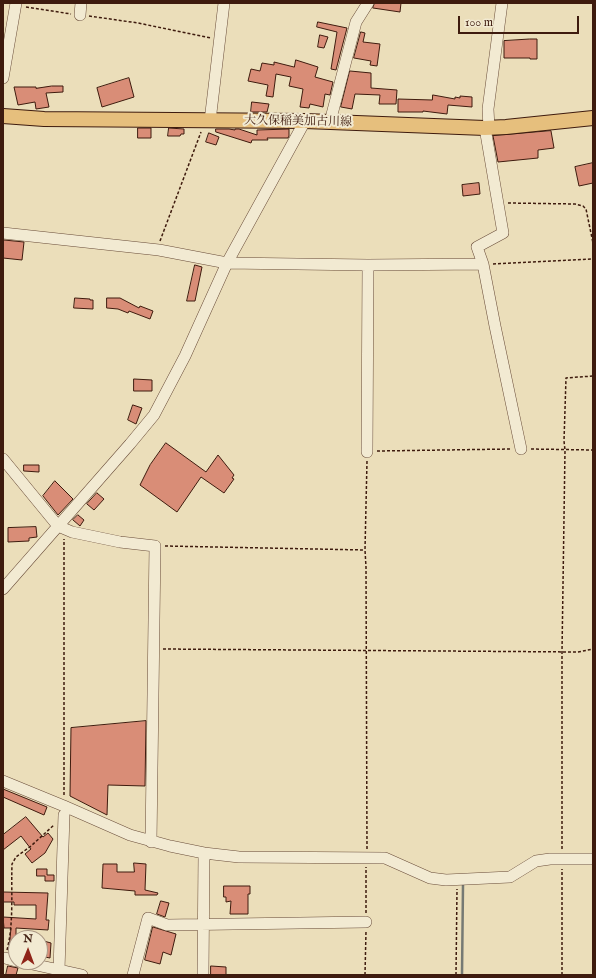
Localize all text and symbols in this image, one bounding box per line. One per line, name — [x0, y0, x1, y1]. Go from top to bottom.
scale bar — [460, 8, 581, 34]
text: 100 m — [465, 15, 493, 30]
street label: 大久保稲美加古川線 — [244, 114, 352, 130]
north arrow — [8, 930, 48, 970]
text: N — [23, 932, 33, 946]

